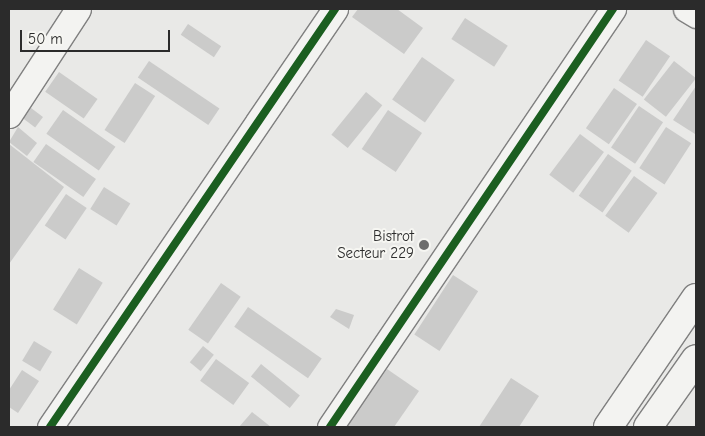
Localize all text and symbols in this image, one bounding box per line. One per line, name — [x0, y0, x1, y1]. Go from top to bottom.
scale bar — [22, 20, 172, 52]
text: 50 m — [28, 30, 63, 48]
place label: Bistrot Secteur 229 — [337, 227, 414, 262]
marker: Bistrot Secteur 229 — [418, 239, 430, 251]

